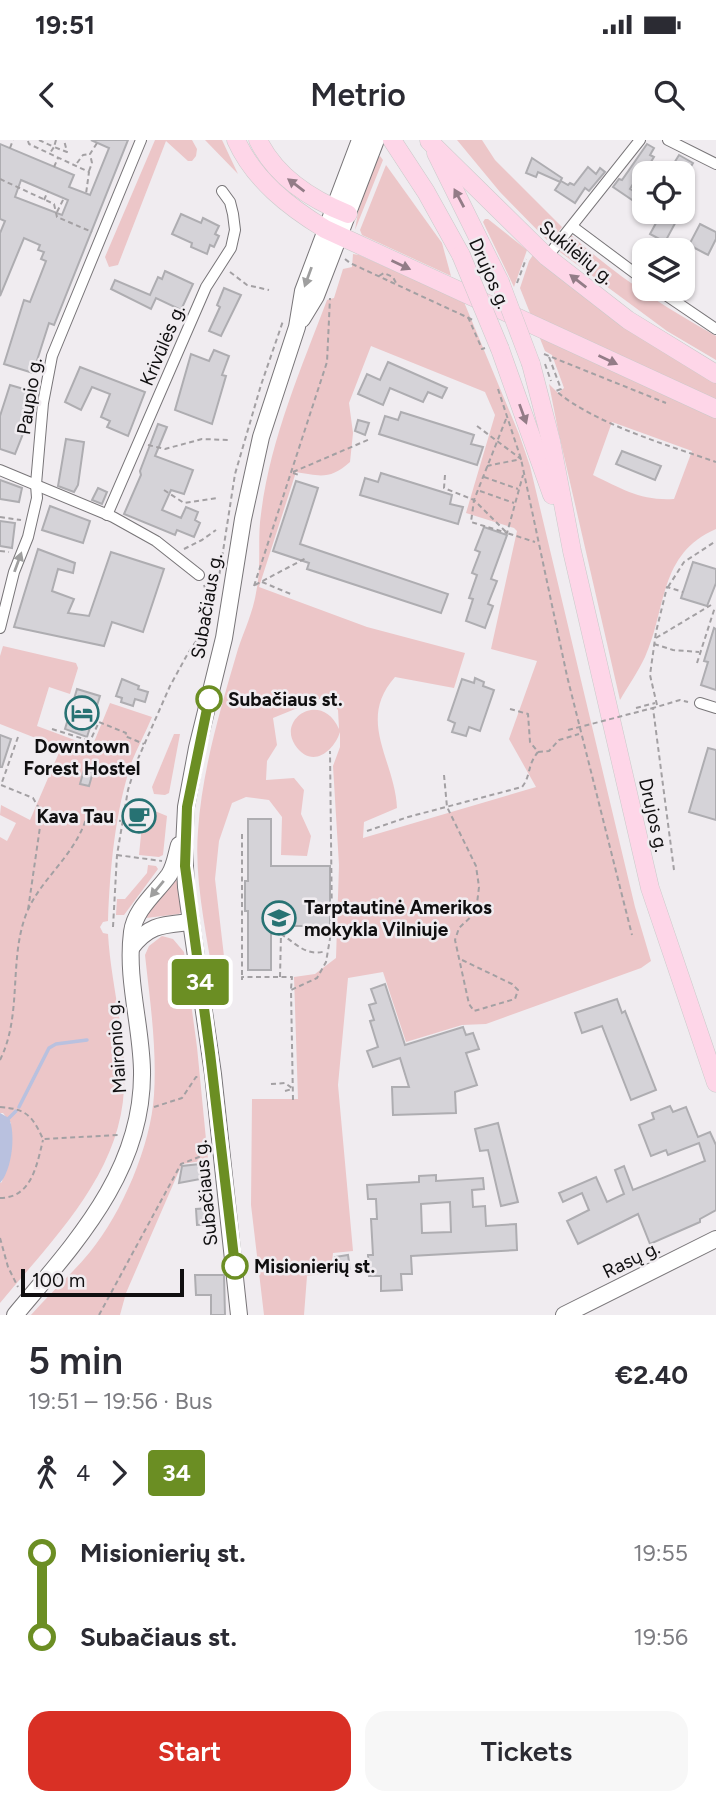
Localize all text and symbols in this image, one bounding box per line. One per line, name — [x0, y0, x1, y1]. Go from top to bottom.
text: 19:51 — [35, 9, 95, 41]
icon: back — [28, 76, 66, 114]
text: Metrio — [310, 76, 406, 114]
icon: search — [650, 76, 688, 114]
map controls — [632, 161, 695, 301]
button: locate — [632, 161, 695, 224]
one-way arrow — [287, 179, 305, 193]
one-way arrow — [453, 189, 465, 208]
street label: Sukilėlių g. — [535, 215, 619, 290]
street label: Drujos g. — [464, 234, 515, 312]
button: layers — [632, 238, 695, 301]
one-way arrow — [391, 259, 411, 271]
one-way arrow — [302, 267, 313, 288]
one-way arrow — [569, 275, 587, 289]
street label: Krivūlės g. — [135, 301, 190, 389]
one-way arrow — [598, 354, 618, 366]
street label: Paupio g. — [12, 356, 47, 436]
one-way arrow — [518, 403, 529, 424]
one-way arrow — [13, 551, 24, 572]
street label: Subačiaus g. — [186, 551, 227, 661]
marker: Subačiaus st. — [196, 686, 222, 712]
place label: Subačiaus st. — [228, 688, 343, 711]
hotel icon: Downtown Forest Hostel — [63, 694, 101, 732]
place label: Downtown Forest Hostel — [24, 735, 140, 780]
street label: Drujos g. — [634, 776, 673, 854]
cafe icon: Kava Tau — [120, 797, 158, 835]
place label: Kava Tau — [36, 805, 114, 828]
one-way arrow — [150, 880, 165, 897]
place label: Tarptautinė Amerikos mokykla Vilniuje — [304, 896, 492, 941]
school or university icon: Tarptautinė Amerikos mokykla Vilniuje — [260, 899, 298, 937]
line badge: 34 — [168, 959, 232, 1005]
text: 34 — [186, 967, 214, 996]
street label: Maironio g. — [102, 1000, 131, 1094]
street label: Subačiaus g. — [188, 1139, 223, 1247]
street label: Rasų g. — [599, 1236, 664, 1283]
marker: Misionierių st. — [222, 1253, 248, 1279]
place label: Misionierių st. — [254, 1255, 375, 1278]
scale bar — [21, 1266, 184, 1298]
text: 100 m — [32, 1269, 85, 1292]
text: 5 min — [28, 1338, 123, 1384]
text: €2.40 — [615, 1359, 688, 1391]
text: 19:51 – 19:56 · Bus — [28, 1387, 212, 1415]
icon: walk — [28, 1454, 66, 1492]
icon: forward — [100, 1454, 138, 1492]
text: 34 — [162, 1458, 191, 1487]
text: 4 — [76, 1459, 90, 1487]
text: Misionierių st. — [80, 1537, 246, 1569]
text: 19:55 — [633, 1539, 688, 1567]
text: Subačiaus st. — [80, 1621, 237, 1653]
text: 19:56 — [633, 1623, 688, 1651]
button: Start — [28, 1711, 351, 1791]
button: Tickets — [365, 1711, 688, 1791]

